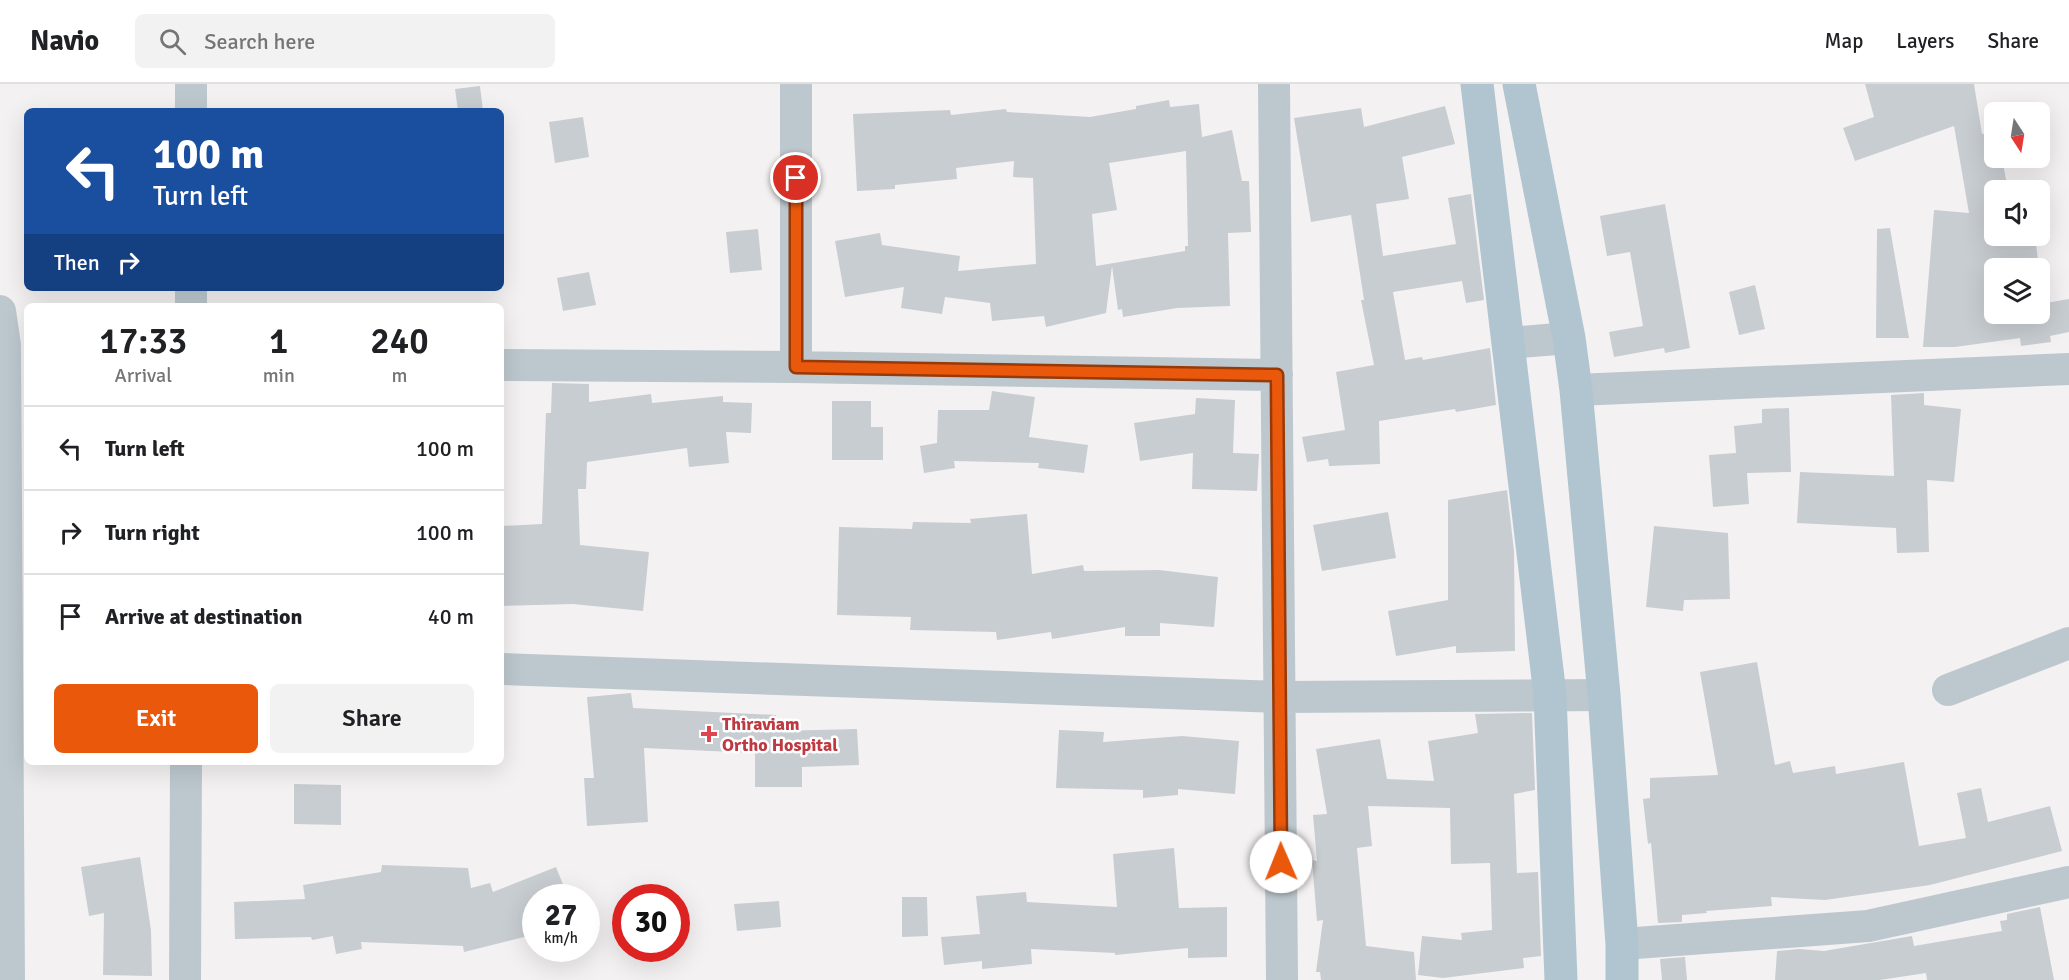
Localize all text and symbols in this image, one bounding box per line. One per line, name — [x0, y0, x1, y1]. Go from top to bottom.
search box — [135, 14, 555, 68]
text: Navio — [30, 24, 99, 58]
icon: search — [156, 25, 189, 58]
text: Search here — [204, 28, 315, 55]
text: Map — [1825, 28, 1863, 54]
text: Layers — [1896, 28, 1954, 54]
text: Share — [1987, 28, 2039, 54]
north arrow — [1984, 102, 2050, 168]
map controls — [1984, 102, 2050, 324]
text: 100 m — [153, 129, 264, 180]
icon: left — [54, 132, 132, 210]
pin — [770, 152, 821, 203]
icon: arrive — [779, 161, 812, 194]
text: Turn left — [153, 180, 248, 213]
button: sound — [1984, 180, 2050, 246]
icon: right — [112, 246, 145, 279]
text: Then — [54, 249, 100, 276]
button: layers — [1984, 258, 2050, 324]
text: 17:33 — [99, 319, 187, 364]
text: 1 — [269, 319, 289, 364]
text: 240 — [370, 319, 429, 364]
text: Arrival — [115, 363, 172, 388]
text: min — [263, 363, 295, 388]
text: m — [391, 363, 407, 388]
icon: left — [54, 432, 87, 465]
text: Turn left — [105, 435, 185, 462]
text: 100 m — [416, 435, 474, 462]
icon: right — [54, 516, 87, 549]
text: Turn right — [105, 519, 200, 546]
text: 100 m — [416, 519, 474, 546]
icon: arrive — [54, 600, 87, 633]
text: Arrive at destination — [105, 603, 302, 630]
text: 40 m — [428, 603, 474, 630]
button: Exit — [54, 684, 258, 753]
button: Share — [270, 684, 474, 753]
place label: Thiraviam Ortho Hospital — [722, 713, 838, 756]
marker: Thiraviam Ortho Hospital — [700, 725, 718, 743]
position arrow — [1249, 830, 1313, 894]
speed limit sign: 30 — [612, 884, 690, 962]
text: 27 — [545, 897, 577, 934]
text: km/h — [544, 929, 578, 947]

